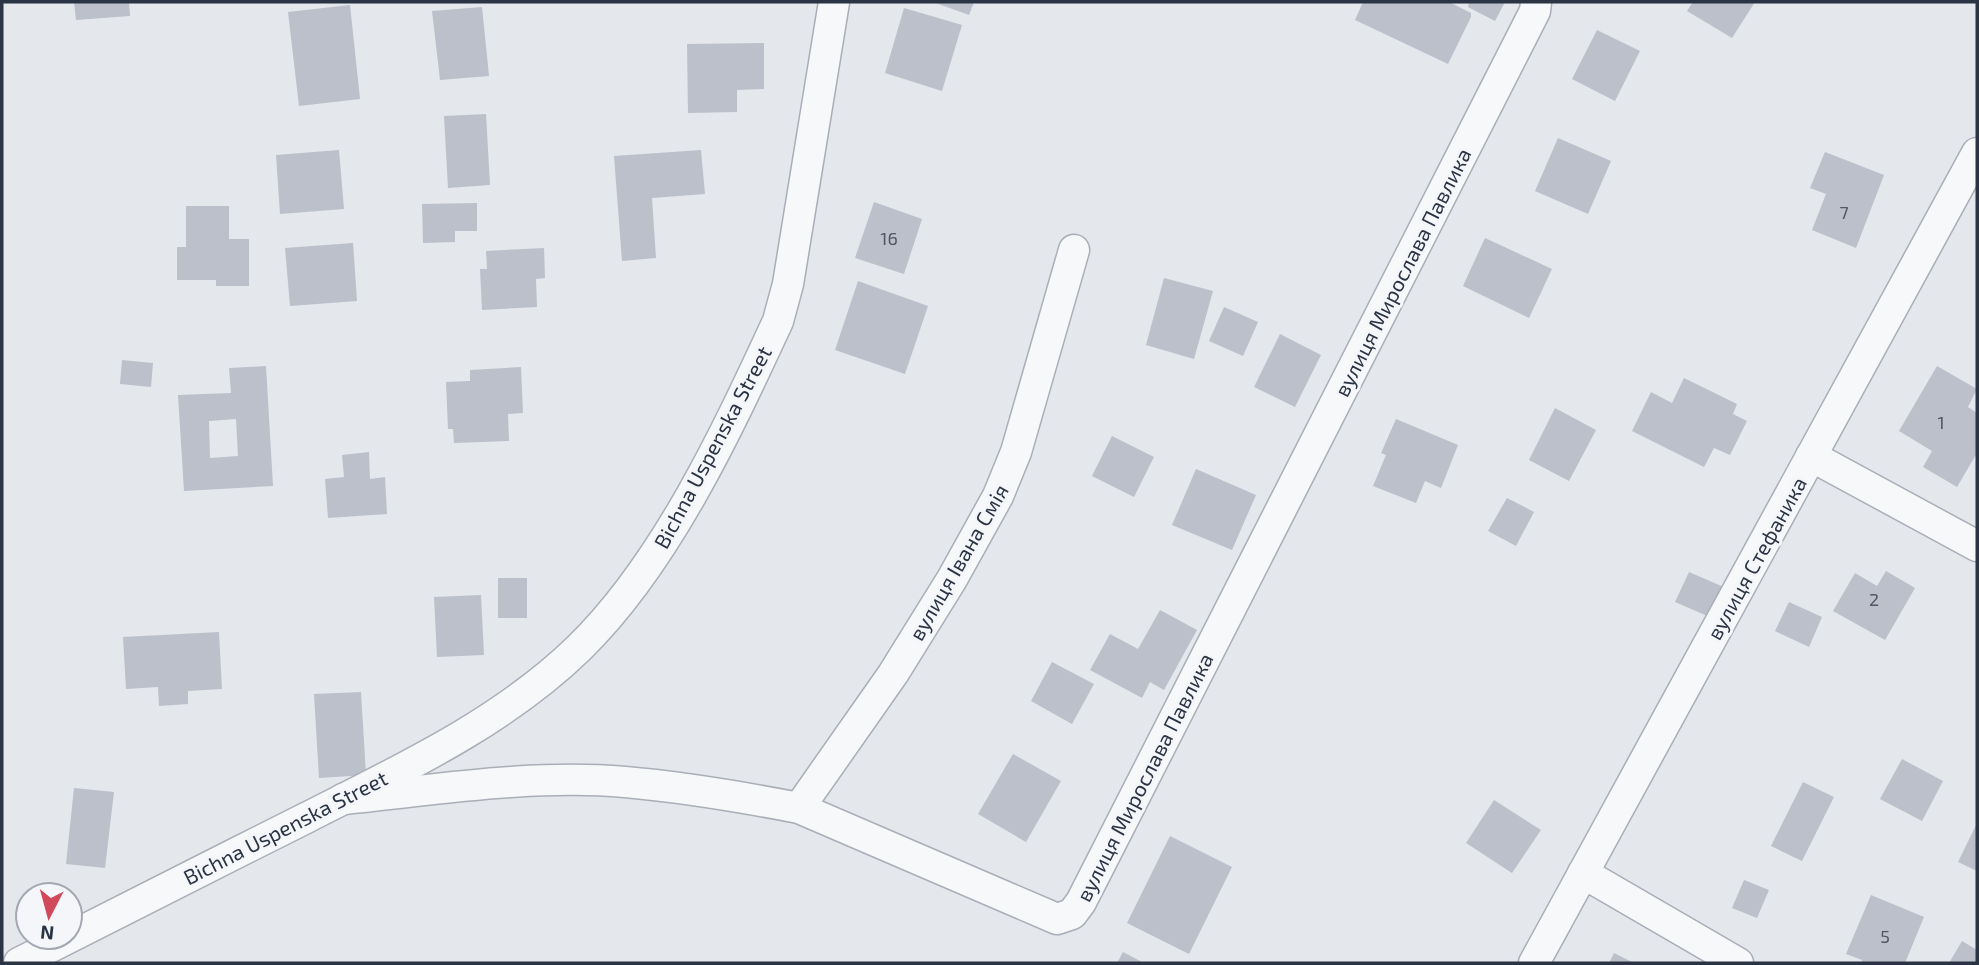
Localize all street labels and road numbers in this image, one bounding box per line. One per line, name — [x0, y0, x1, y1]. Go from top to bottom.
street label: вулиця Мирослава Павлика — [1328, 144, 1477, 401]
street label: Bichna Uspenska Street — [648, 342, 776, 552]
street label: вулиця Стефаника — [1701, 472, 1812, 644]
street label: вулиця Івана Смія — [903, 479, 1014, 645]
street label: вулиця Мирослава Павлика — [1070, 649, 1219, 906]
street label: Bichna Uspenska Street — [179, 765, 391, 889]

